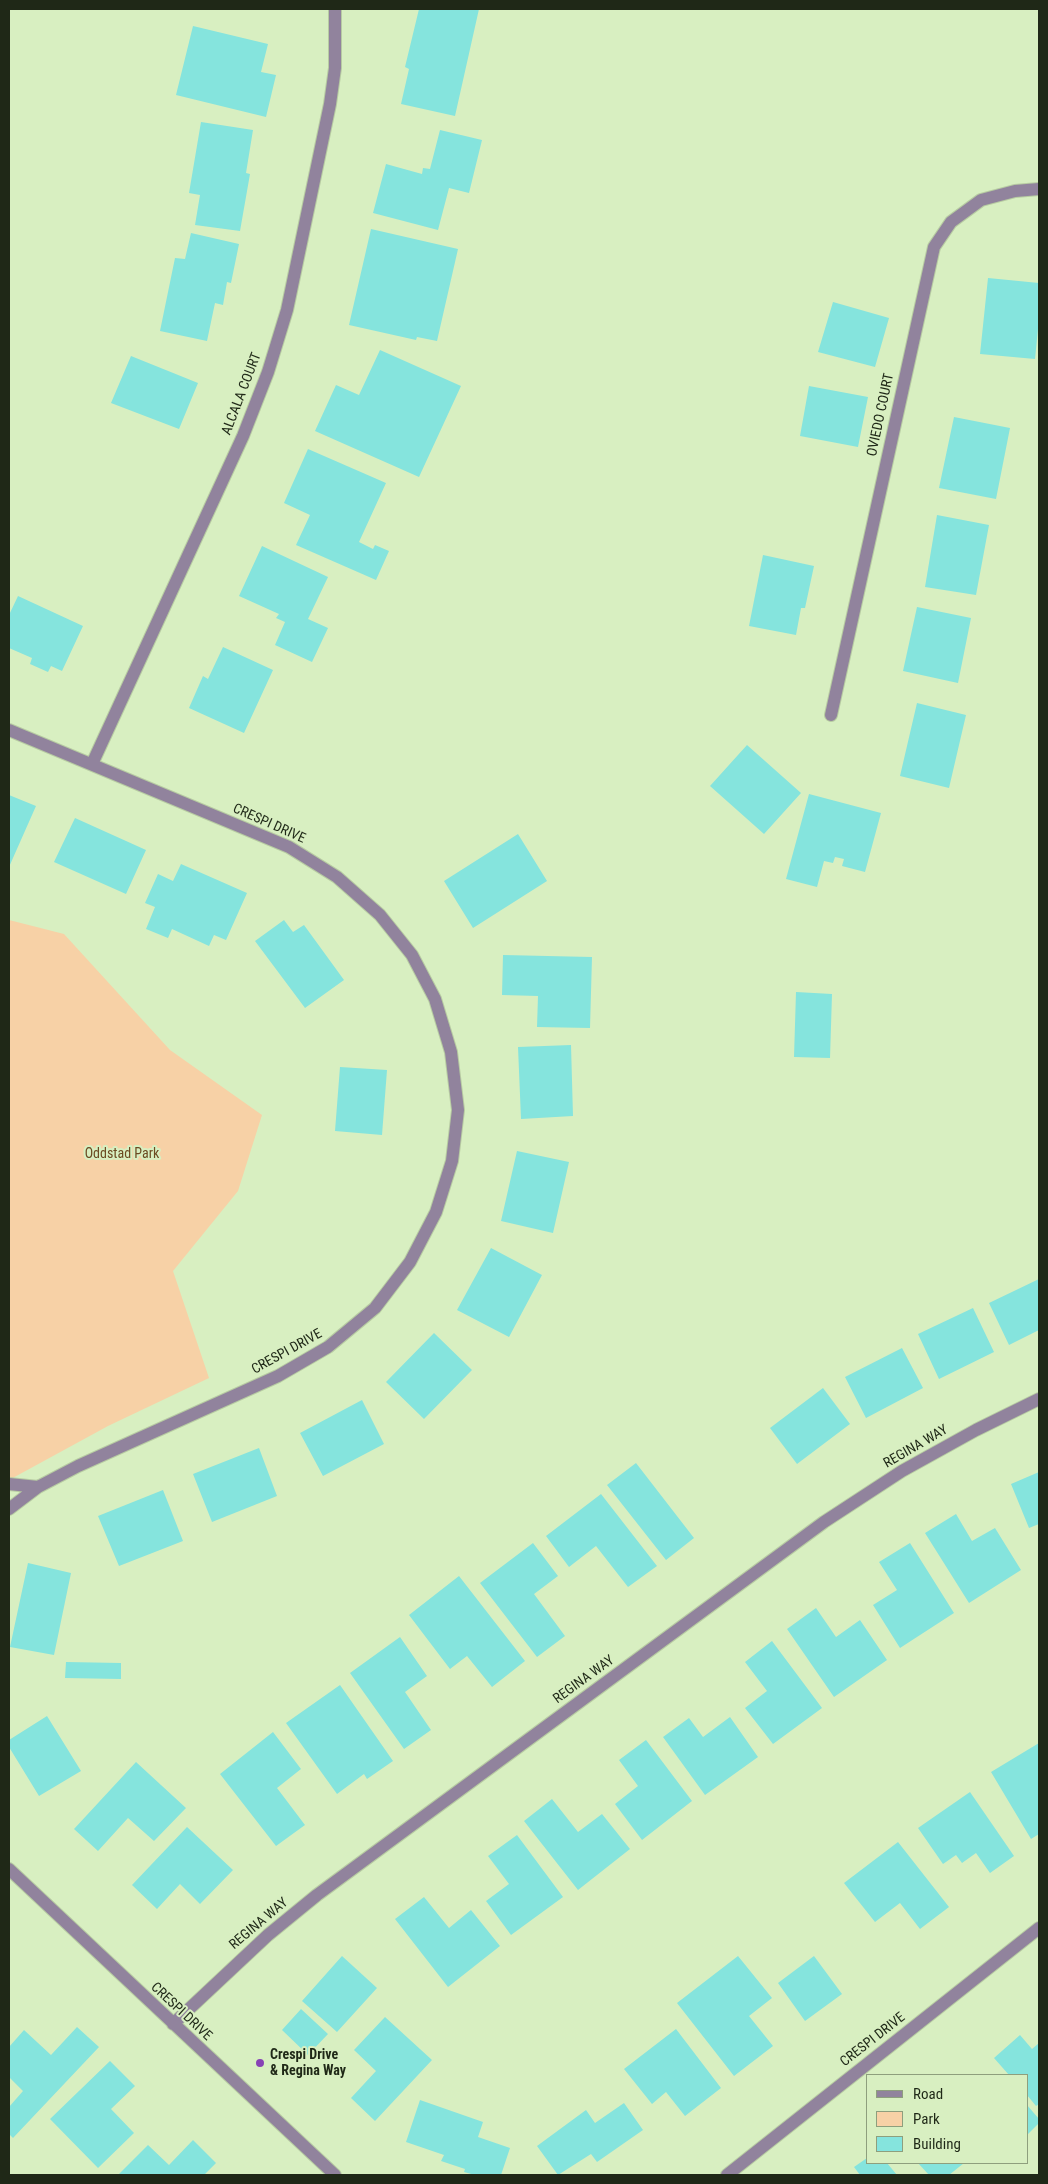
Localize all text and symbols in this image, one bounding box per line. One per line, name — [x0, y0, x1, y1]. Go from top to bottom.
street label: ALCALA COURT — [219, 350, 265, 438]
street label: OVIEDO COURT — [864, 372, 898, 458]
street label: CRESPI DRIVE — [230, 801, 308, 847]
park label: Oddstad Park — [85, 1146, 159, 1162]
street label: CRESPI DRIVE — [249, 1326, 325, 1378]
street label: REGINA WAY — [881, 1422, 951, 1472]
street label: REGINA WAY — [550, 1652, 618, 1708]
street label: REGINA WAY — [226, 1895, 292, 1953]
street label: CRESPI DRIVE — [147, 1979, 215, 2045]
street label: CRESPI DRIVE — [837, 2009, 909, 2071]
place label: Crespi Drive & Regina Way — [270, 2047, 346, 2080]
marker: Crespi Drive & Regina Way — [254, 2057, 266, 2069]
legend — [866, 2074, 1028, 2164]
text: Road — [913, 2085, 943, 2103]
text: Park — [913, 2110, 940, 2128]
text: Building — [913, 2135, 961, 2153]

